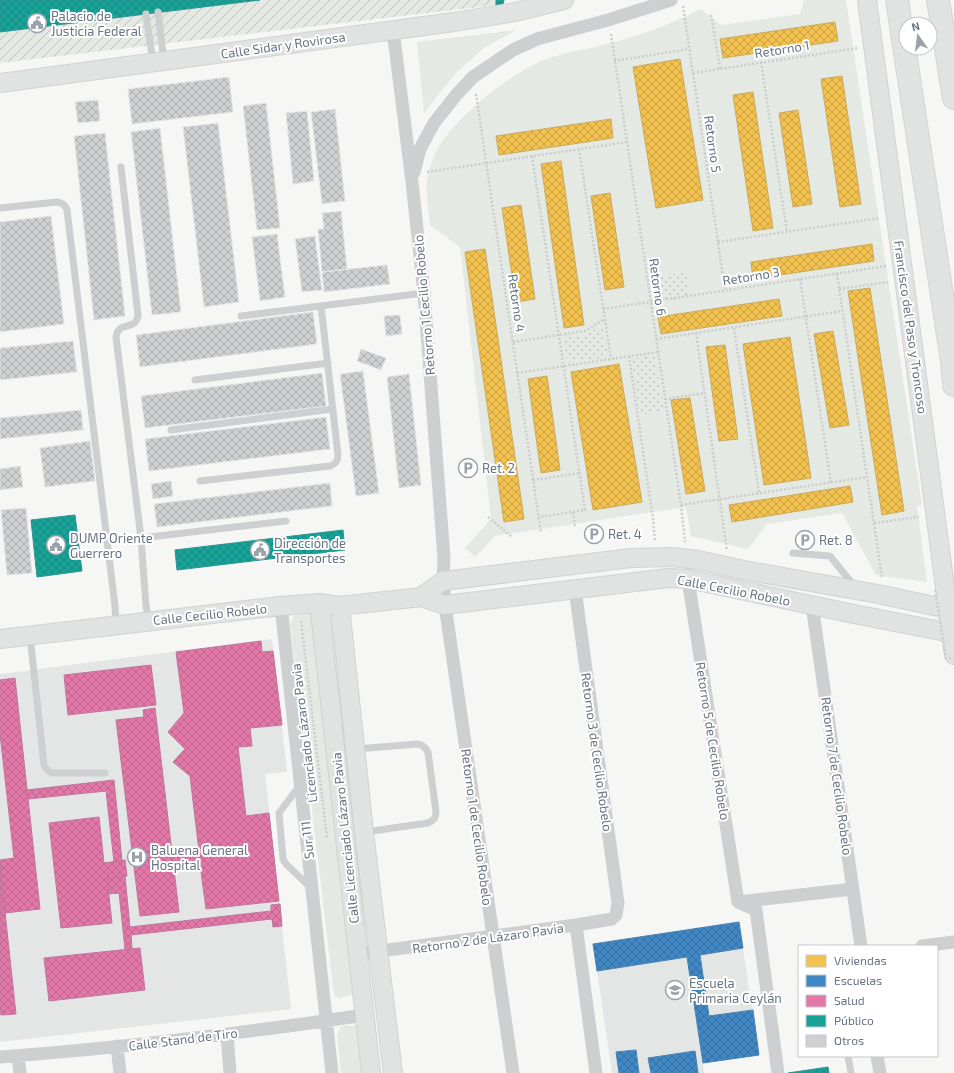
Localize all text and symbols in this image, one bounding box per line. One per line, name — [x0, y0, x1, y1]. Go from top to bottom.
place label: Palacio de Justicia Federal — [51, 8, 142, 39]
public building icon: Palacio de Justicia Federal — [26, 12, 48, 34]
north arrow — [898, 16, 938, 56]
text: N — [910, 19, 921, 33]
street label: Calle Sidar y Rovirosa — [220, 28, 346, 62]
street label: Retorno 1 — [753, 37, 811, 61]
street label: Retorno 5 — [701, 115, 725, 174]
street label: Retorno 1 Cecilio Robelo — [410, 234, 438, 376]
street label: Francisco del Paso y Troncoso — [891, 239, 931, 415]
street label: Retorno 6 — [646, 257, 670, 317]
street label: Retorno 3 — [721, 264, 781, 288]
street label: Retorno 4 — [505, 273, 529, 333]
parking icon: Ret. 2 — [457, 457, 479, 479]
place label: Ret. 2 — [482, 460, 515, 476]
parking icon: Ret. 4 — [583, 523, 605, 545]
place label: Ret. 4 — [608, 526, 642, 542]
parking icon: Ret. 8 — [794, 529, 816, 551]
place label: DUMP Oriente Guerrero — [70, 530, 153, 561]
place label: Ret. 8 — [819, 532, 853, 548]
public building icon: DUMP Oriente Guerrero — [45, 534, 67, 556]
place label: Dirección de Transportes — [274, 535, 346, 566]
public building icon: Dirección de Transportes — [249, 539, 271, 561]
street label: Calle Cecilio Robelo — [676, 571, 792, 609]
street label: Calle Cecilio Robelo — [152, 600, 268, 628]
street label: Retorno 5 de Cecilio Robelo — [693, 661, 733, 821]
street label: Licenciado Lázaro Pavia — [288, 663, 320, 803]
street label: Retorno 3 de Cecilio Robelo — [578, 672, 616, 832]
street label: Retorno 7 de Cecilio Robelo — [818, 696, 856, 856]
street label: Retorno 1 de Cecilio Robelo — [458, 748, 496, 906]
street label: Calle Licenciado Lázaro Pavia — [328, 752, 362, 924]
street label: Sur 111 — [297, 820, 317, 860]
place label: Baluena General Hospital — [151, 842, 248, 873]
hospital icon: Baluena General Hospital — [126, 846, 148, 868]
street label: Retorno 2 de Lázaro Pavia — [411, 919, 565, 957]
legend — [798, 945, 938, 1057]
text: Viviendas — [834, 953, 887, 967]
text: Escuelas — [834, 973, 882, 987]
place label: Escuela Primaria Ceylán — [689, 975, 782, 1006]
school or university icon: Escuela Primaria Ceylán — [664, 979, 686, 1001]
text: Salud — [834, 993, 865, 1007]
text: Público — [834, 1013, 874, 1027]
street label: Calle Stand de Tiro — [128, 1024, 238, 1054]
text: Otros — [834, 1033, 864, 1047]

